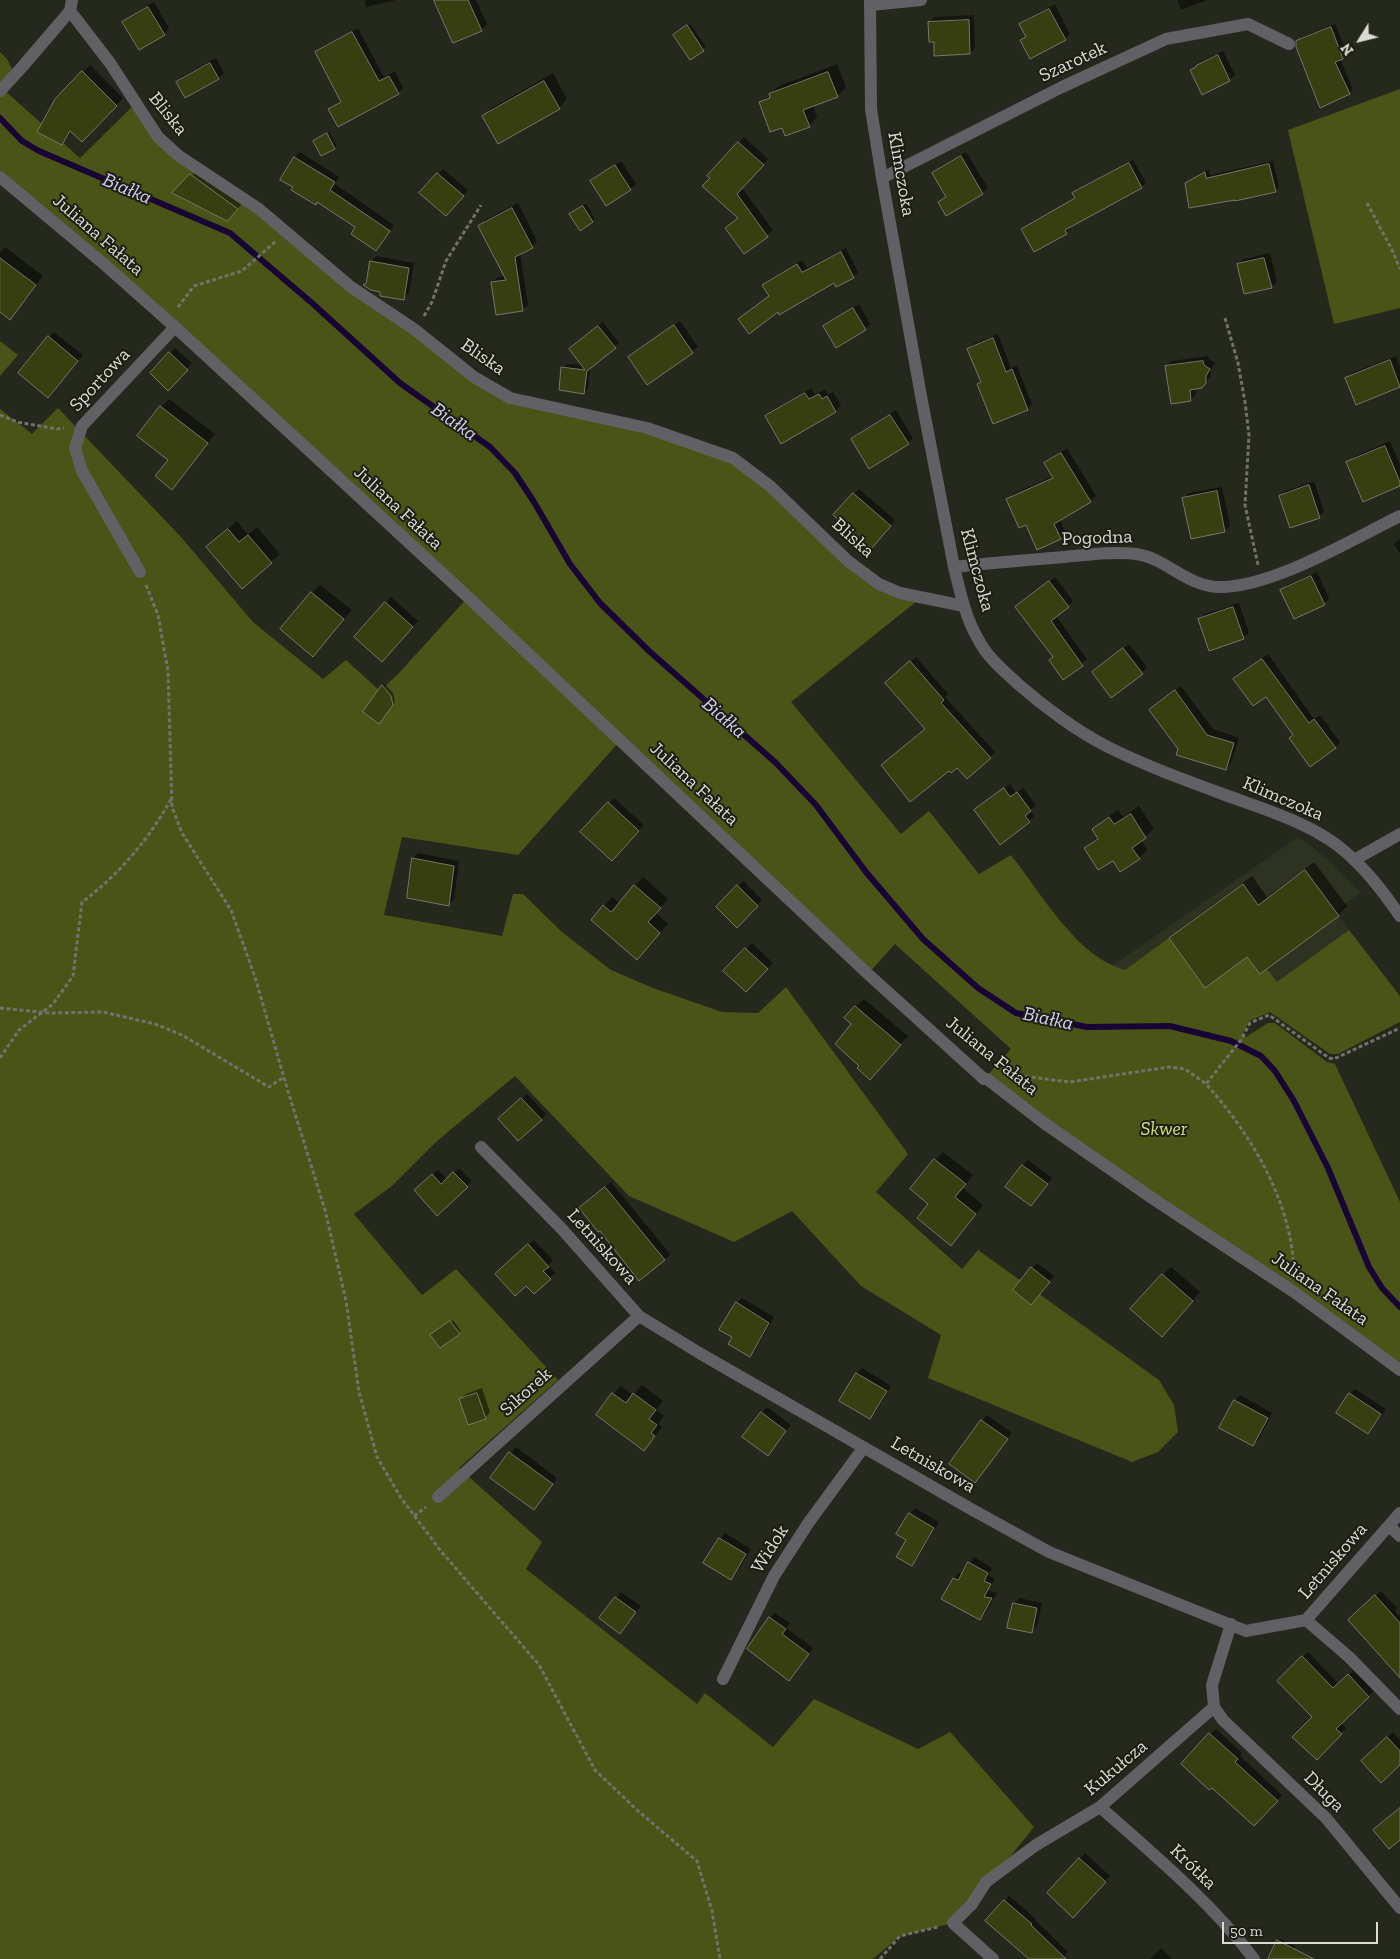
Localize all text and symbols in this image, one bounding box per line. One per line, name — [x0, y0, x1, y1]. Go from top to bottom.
north arrow — [1335, 15, 1385, 65]
street label: Szarotek — [1036, 37, 1110, 87]
text: N — [1337, 40, 1357, 58]
street label: Bliska — [144, 88, 192, 140]
street label: Klimczoka — [882, 130, 920, 218]
water label: Białka — [99, 168, 155, 210]
street label: Juliana Fałata — [48, 189, 148, 281]
street label: Bliska — [456, 334, 510, 380]
street label: Sportowa — [65, 343, 135, 417]
water label: Białka — [426, 398, 482, 446]
street label: Juliana Fałata — [349, 461, 447, 555]
street label: Bliska — [827, 513, 879, 563]
street label: Pogodna — [1061, 525, 1133, 551]
street label: Klimczoka — [955, 526, 999, 614]
water label: Białka — [697, 692, 751, 744]
street label: Juliana Fałata — [645, 737, 743, 831]
street label: Klimczoka — [1239, 772, 1327, 826]
water label: Białka — [1021, 1002, 1075, 1036]
street label: Juliana Fałata — [941, 1012, 1043, 1100]
park label: Skwer — [1141, 1119, 1187, 1141]
street label: Letniskowa — [562, 1205, 642, 1289]
street label: Juliana Fałata — [1267, 1247, 1373, 1331]
street label: Sikorek — [496, 1363, 556, 1421]
street label: Letniskowa — [887, 1432, 979, 1498]
street label: Letniskowa — [1294, 1518, 1372, 1604]
street label: Widok — [746, 1521, 794, 1577]
street label: Kukułcza — [1080, 1735, 1152, 1801]
street label: Długa — [1299, 1767, 1349, 1817]
street label: Krótka — [1165, 1839, 1221, 1895]
scale bar — [1225, 1912, 1381, 1944]
text: 50 m — [1230, 1922, 1263, 1940]

